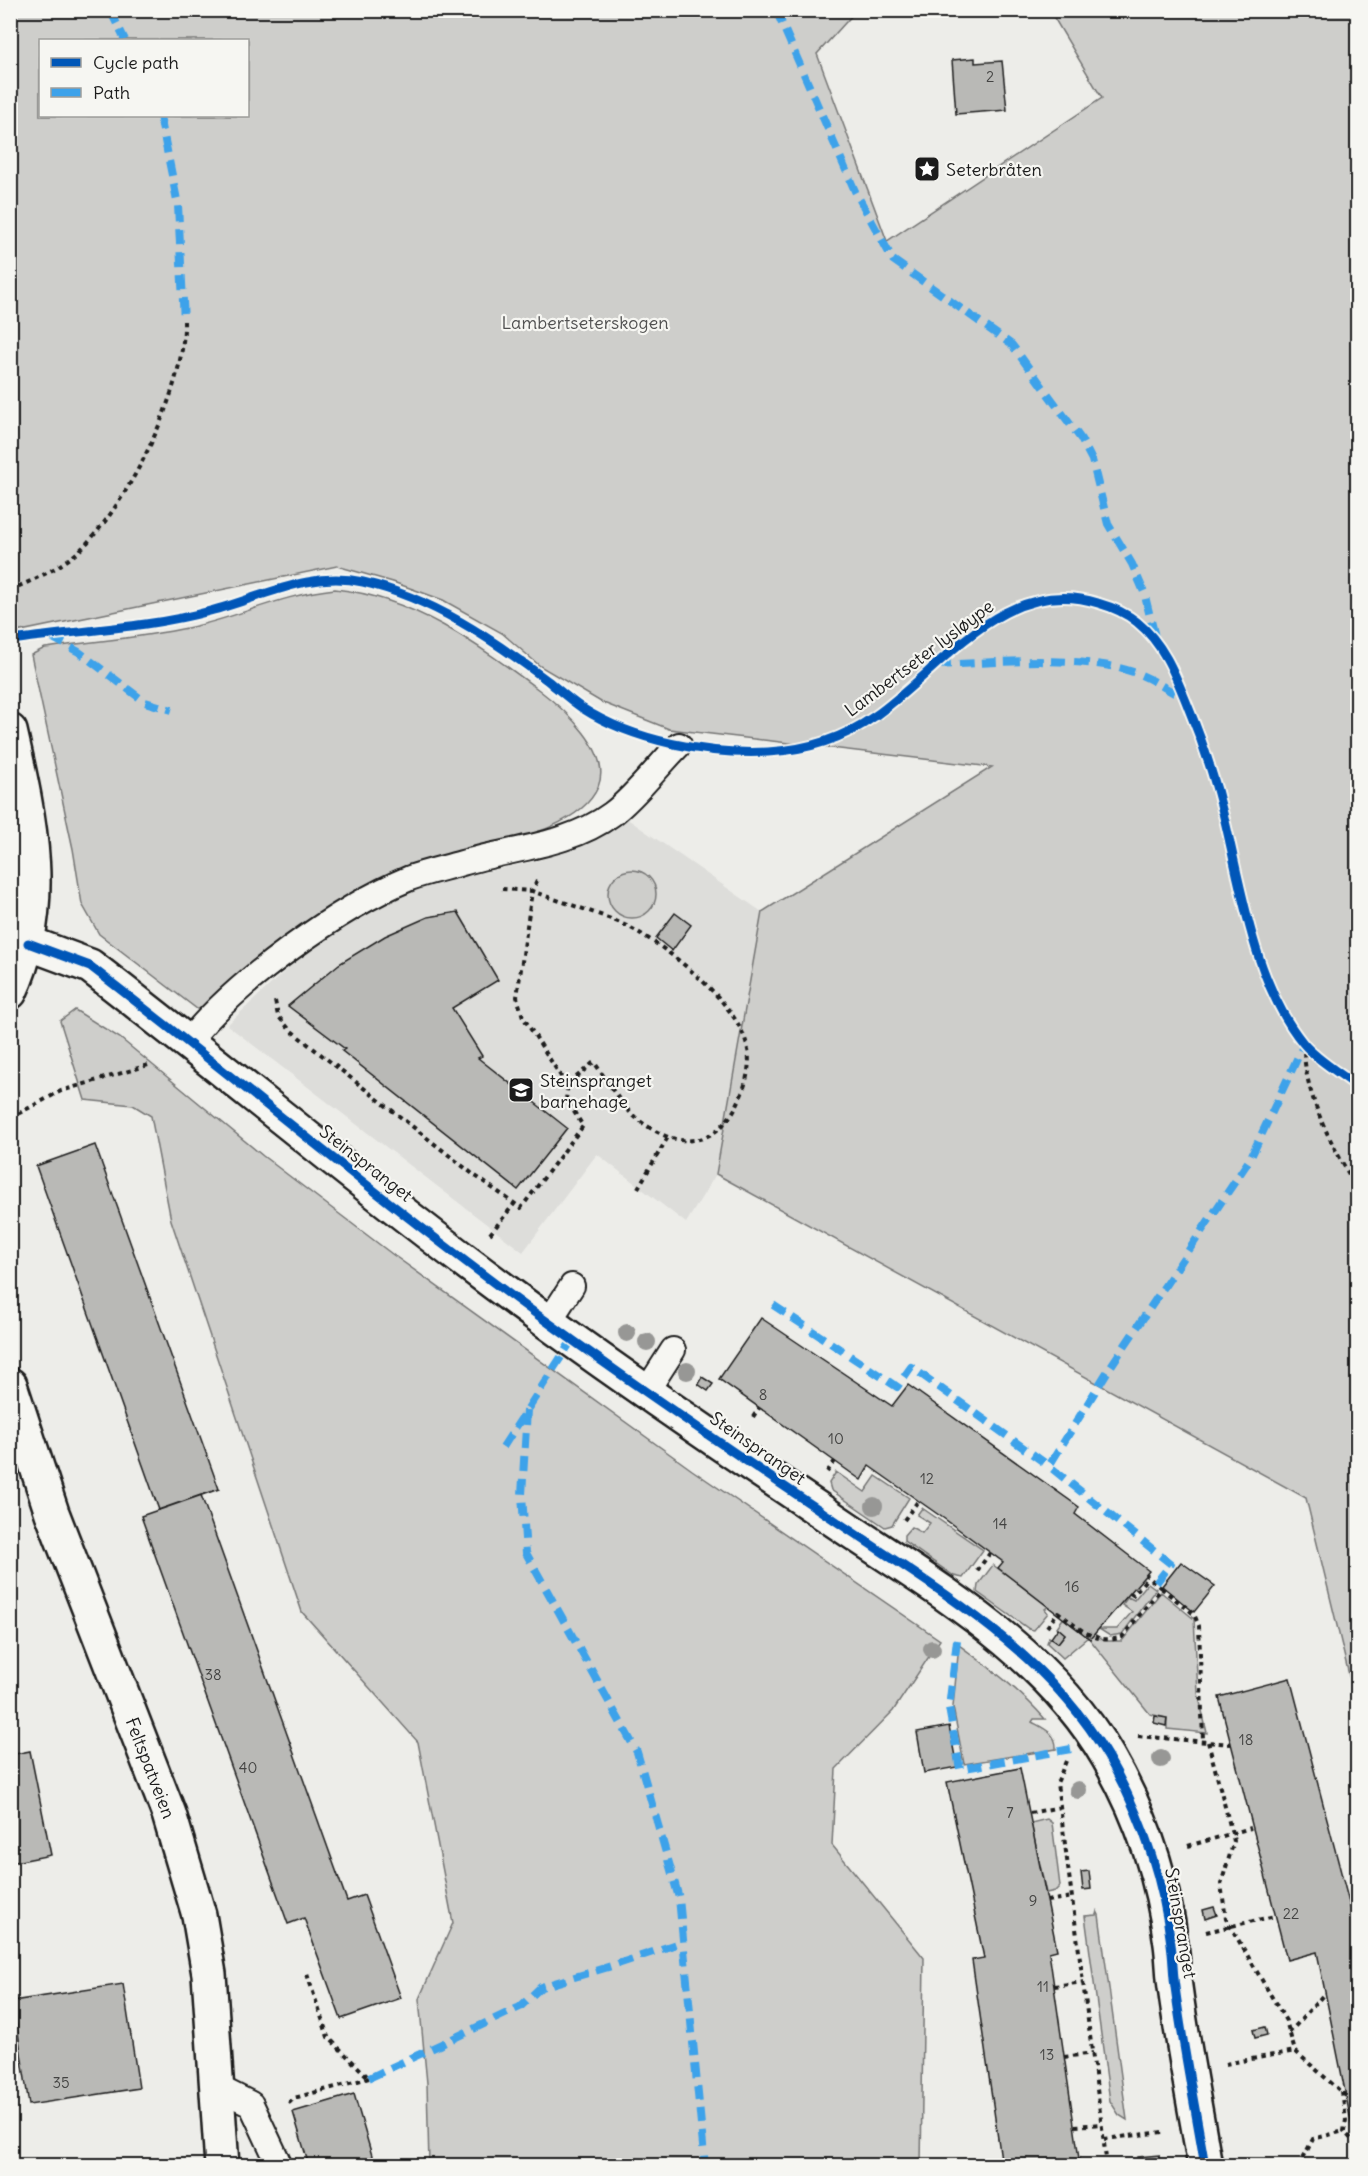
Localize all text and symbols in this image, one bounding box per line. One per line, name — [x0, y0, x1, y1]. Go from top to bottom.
legend — [39, 39, 249, 117]
text: Cycle path — [93, 51, 179, 74]
house number: 2 — [986, 67, 994, 86]
text: Path — [93, 81, 130, 104]
place icon: Seterbråten — [912, 154, 942, 184]
place label: Seterbråten — [946, 158, 1042, 181]
park label: Lambertseterskogen — [501, 311, 669, 334]
street label: Lambertseter lysløype — [840, 594, 998, 722]
place label: Steinspranget barnehage — [540, 1069, 652, 1113]
school or university icon: Steinspranget barnehage — [506, 1075, 536, 1105]
street label: Steinspranget — [315, 1120, 417, 1206]
house number: 8 — [759, 1385, 767, 1404]
street label: Steinspranget — [706, 1407, 810, 1489]
house number: 10 — [828, 1429, 844, 1448]
house number: 12 — [920, 1469, 934, 1488]
house number: 14 — [993, 1514, 1008, 1533]
house number: 16 — [1065, 1577, 1079, 1596]
house number: 38 — [204, 1665, 222, 1684]
street label: Feltspatveien — [121, 1714, 181, 1822]
house number: 18 — [1239, 1730, 1253, 1749]
house number: 40 — [239, 1758, 257, 1777]
house number: 7 — [1006, 1803, 1014, 1822]
street label: Steinspranget — [1160, 1866, 1202, 1980]
house number: 9 — [1029, 1891, 1037, 1910]
house number: 22 — [1283, 1904, 1299, 1923]
house number: 11 — [1037, 1977, 1049, 1996]
house number: 13 — [1040, 2045, 1054, 2064]
house number: 35 — [52, 2073, 70, 2092]

